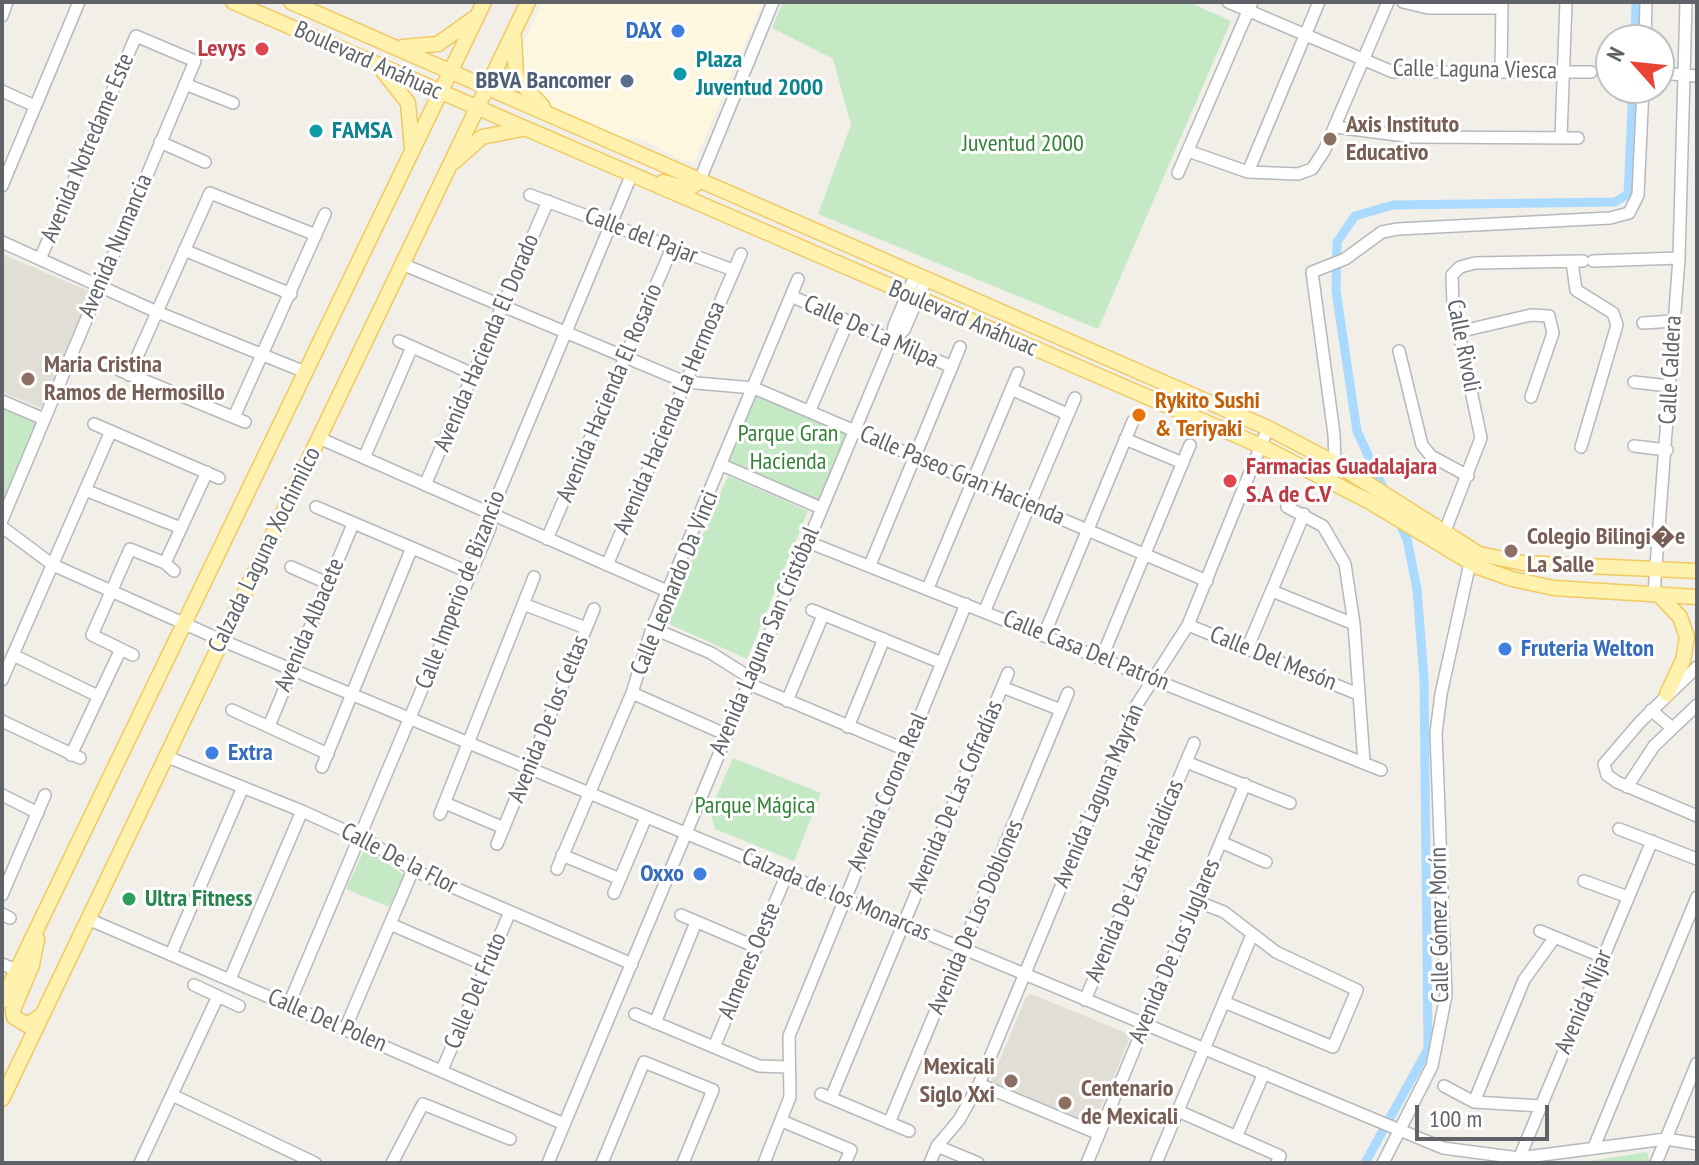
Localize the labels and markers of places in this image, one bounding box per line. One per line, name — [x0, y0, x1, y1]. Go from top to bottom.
place label: DAX — [626, 17, 662, 45]
marker: DAX — [669, 22, 687, 40]
place label: Levys — [198, 35, 246, 63]
marker: Levys — [253, 40, 271, 58]
place label: Plaza Juventud 2000 — [696, 46, 823, 102]
marker: Plaza Juventud 2000 — [671, 65, 689, 83]
place label: BBVA Bancomer — [475, 67, 611, 95]
marker: BBVA Bancomer — [618, 72, 636, 90]
place label: Axis Instituto Educativo — [1346, 111, 1459, 167]
place label: FAMSA — [332, 117, 393, 145]
marker: FAMSA — [307, 122, 325, 140]
marker: Axis Instituto Educativo — [1321, 130, 1339, 148]
place label: Maria Cristina Ramos de Hermosillo — [44, 351, 225, 407]
marker: Maria Cristina Ramos de Hermosillo — [19, 370, 37, 388]
place label: Rykito Sushi & Teriyaki — [1155, 387, 1260, 443]
marker: Rykito Sushi & Teriyaki — [1130, 406, 1148, 424]
place label: Farmacias Guadalajara S.A de C.V — [1246, 453, 1437, 509]
marker: Farmacias Guadalajara S.A de C.V — [1221, 472, 1239, 490]
place label: Colegio Bilingi�e La Salle — [1527, 523, 1685, 579]
marker: Colegio Bilingi�e La Salle — [1502, 542, 1520, 560]
place label: Fruteria Welton — [1521, 635, 1654, 663]
marker: Fruteria Welton — [1496, 640, 1514, 658]
place label: Extra — [228, 739, 273, 767]
marker: Extra — [203, 744, 221, 762]
place label: Oxxo — [640, 860, 684, 888]
marker: Oxxo — [691, 865, 709, 883]
place label: Ultra Fitness — [145, 885, 252, 913]
marker: Ultra Fitness — [120, 890, 138, 908]
place label: Mexicali Siglo Xxi — [919, 1053, 995, 1109]
marker: Mexicali Siglo Xxi — [1002, 1072, 1020, 1090]
place label: Centenario de Mexicali — [1081, 1075, 1178, 1131]
marker: Centenario de Mexicali — [1056, 1094, 1074, 1112]

